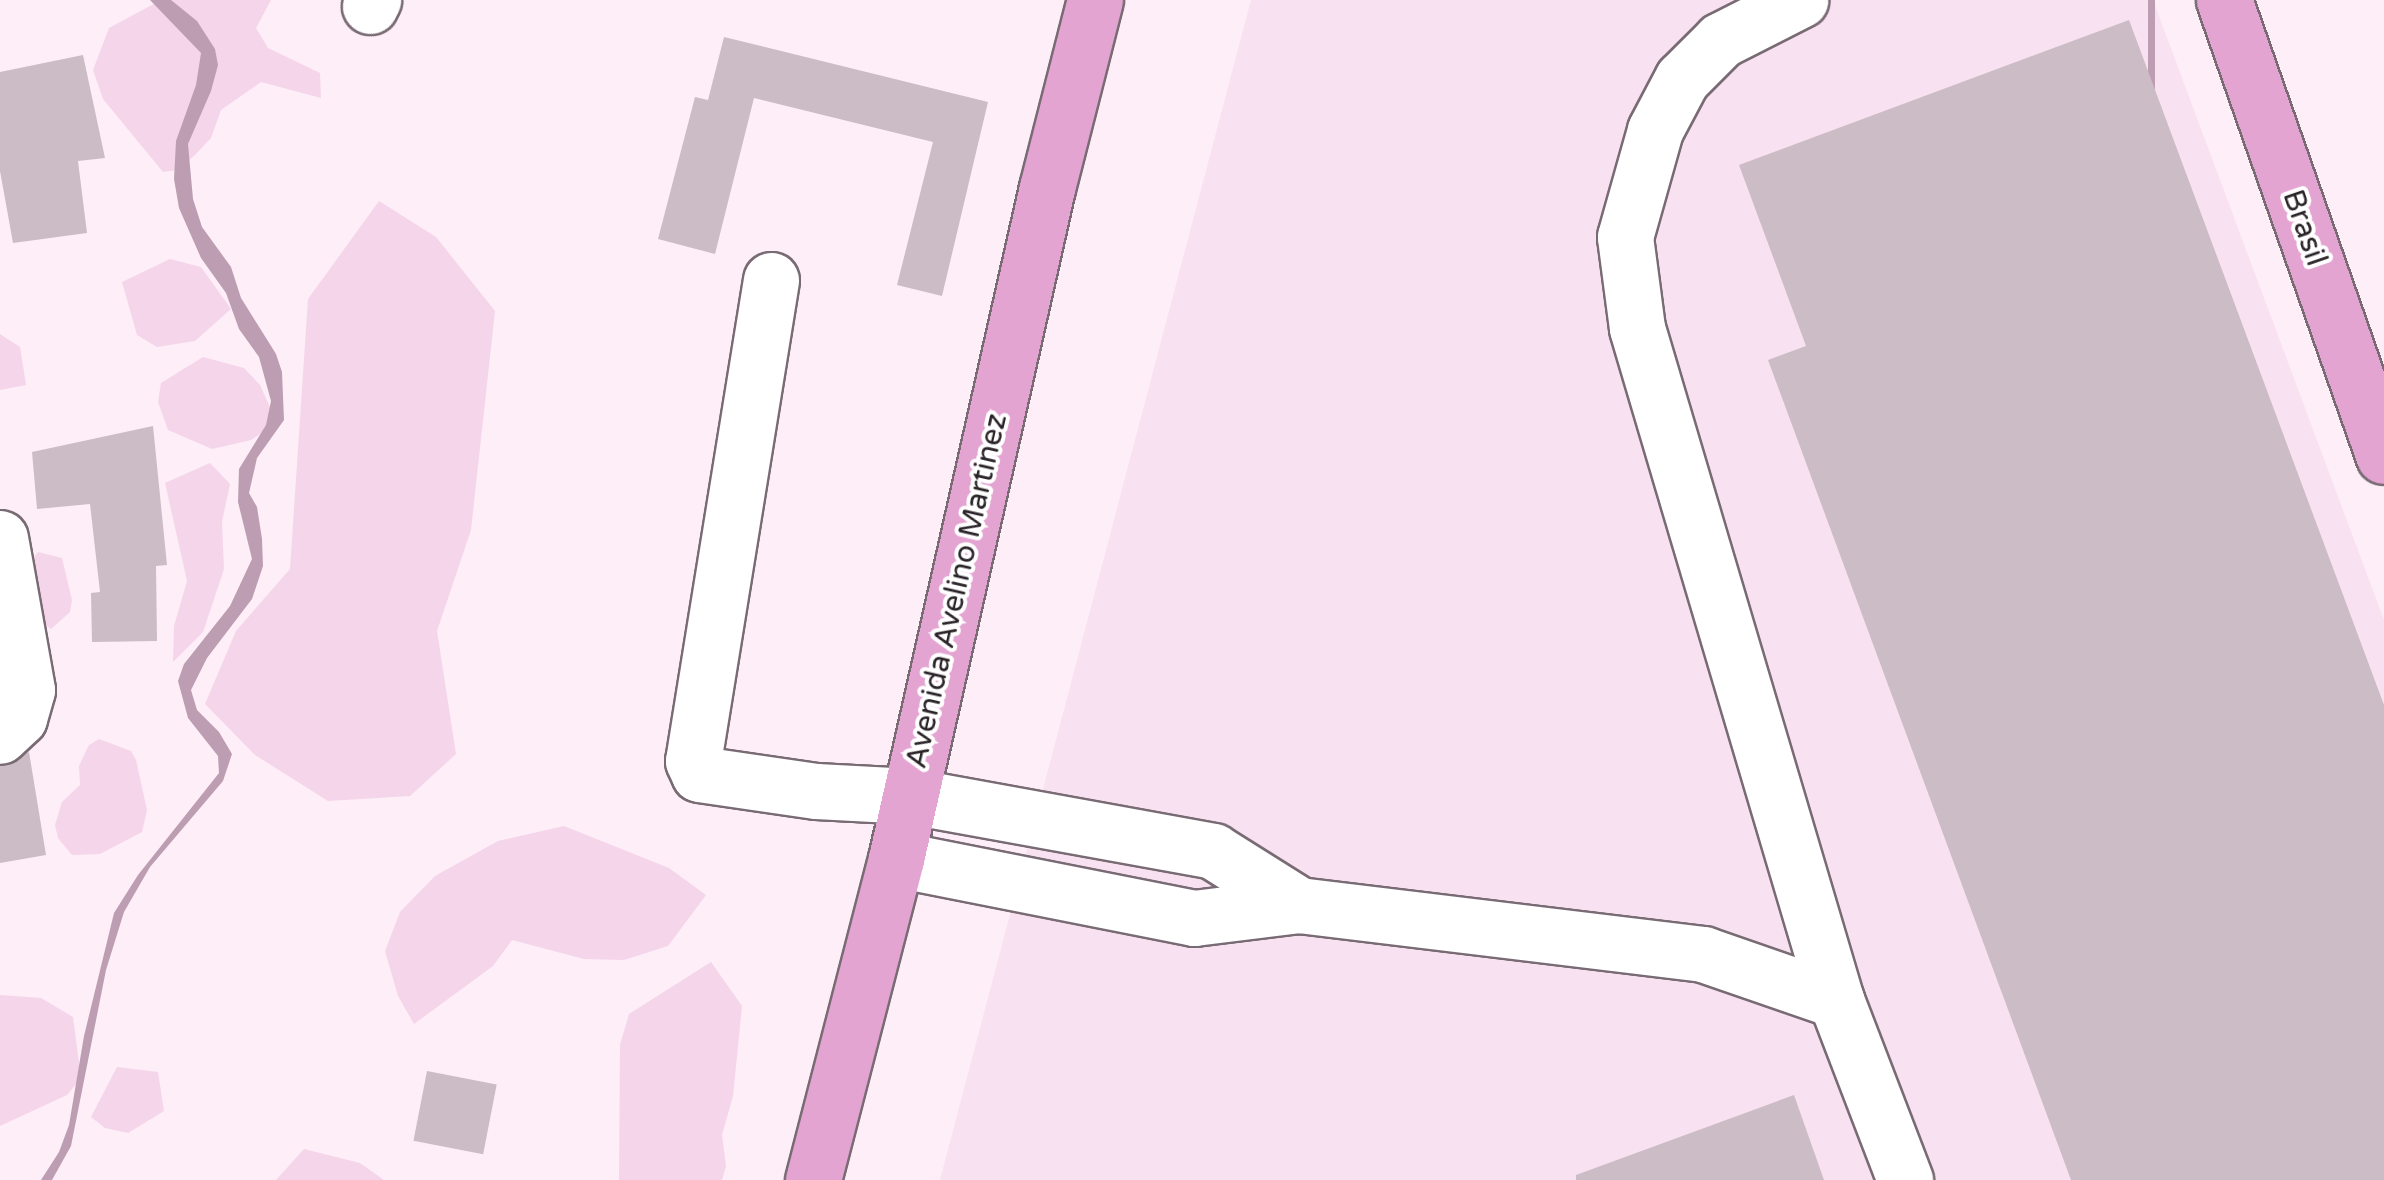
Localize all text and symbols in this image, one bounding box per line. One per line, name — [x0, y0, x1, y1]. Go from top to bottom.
street label: Brasil — [2274, 185, 2334, 271]
street label: Avenida Avelino Martinez — [899, 410, 1015, 772]

